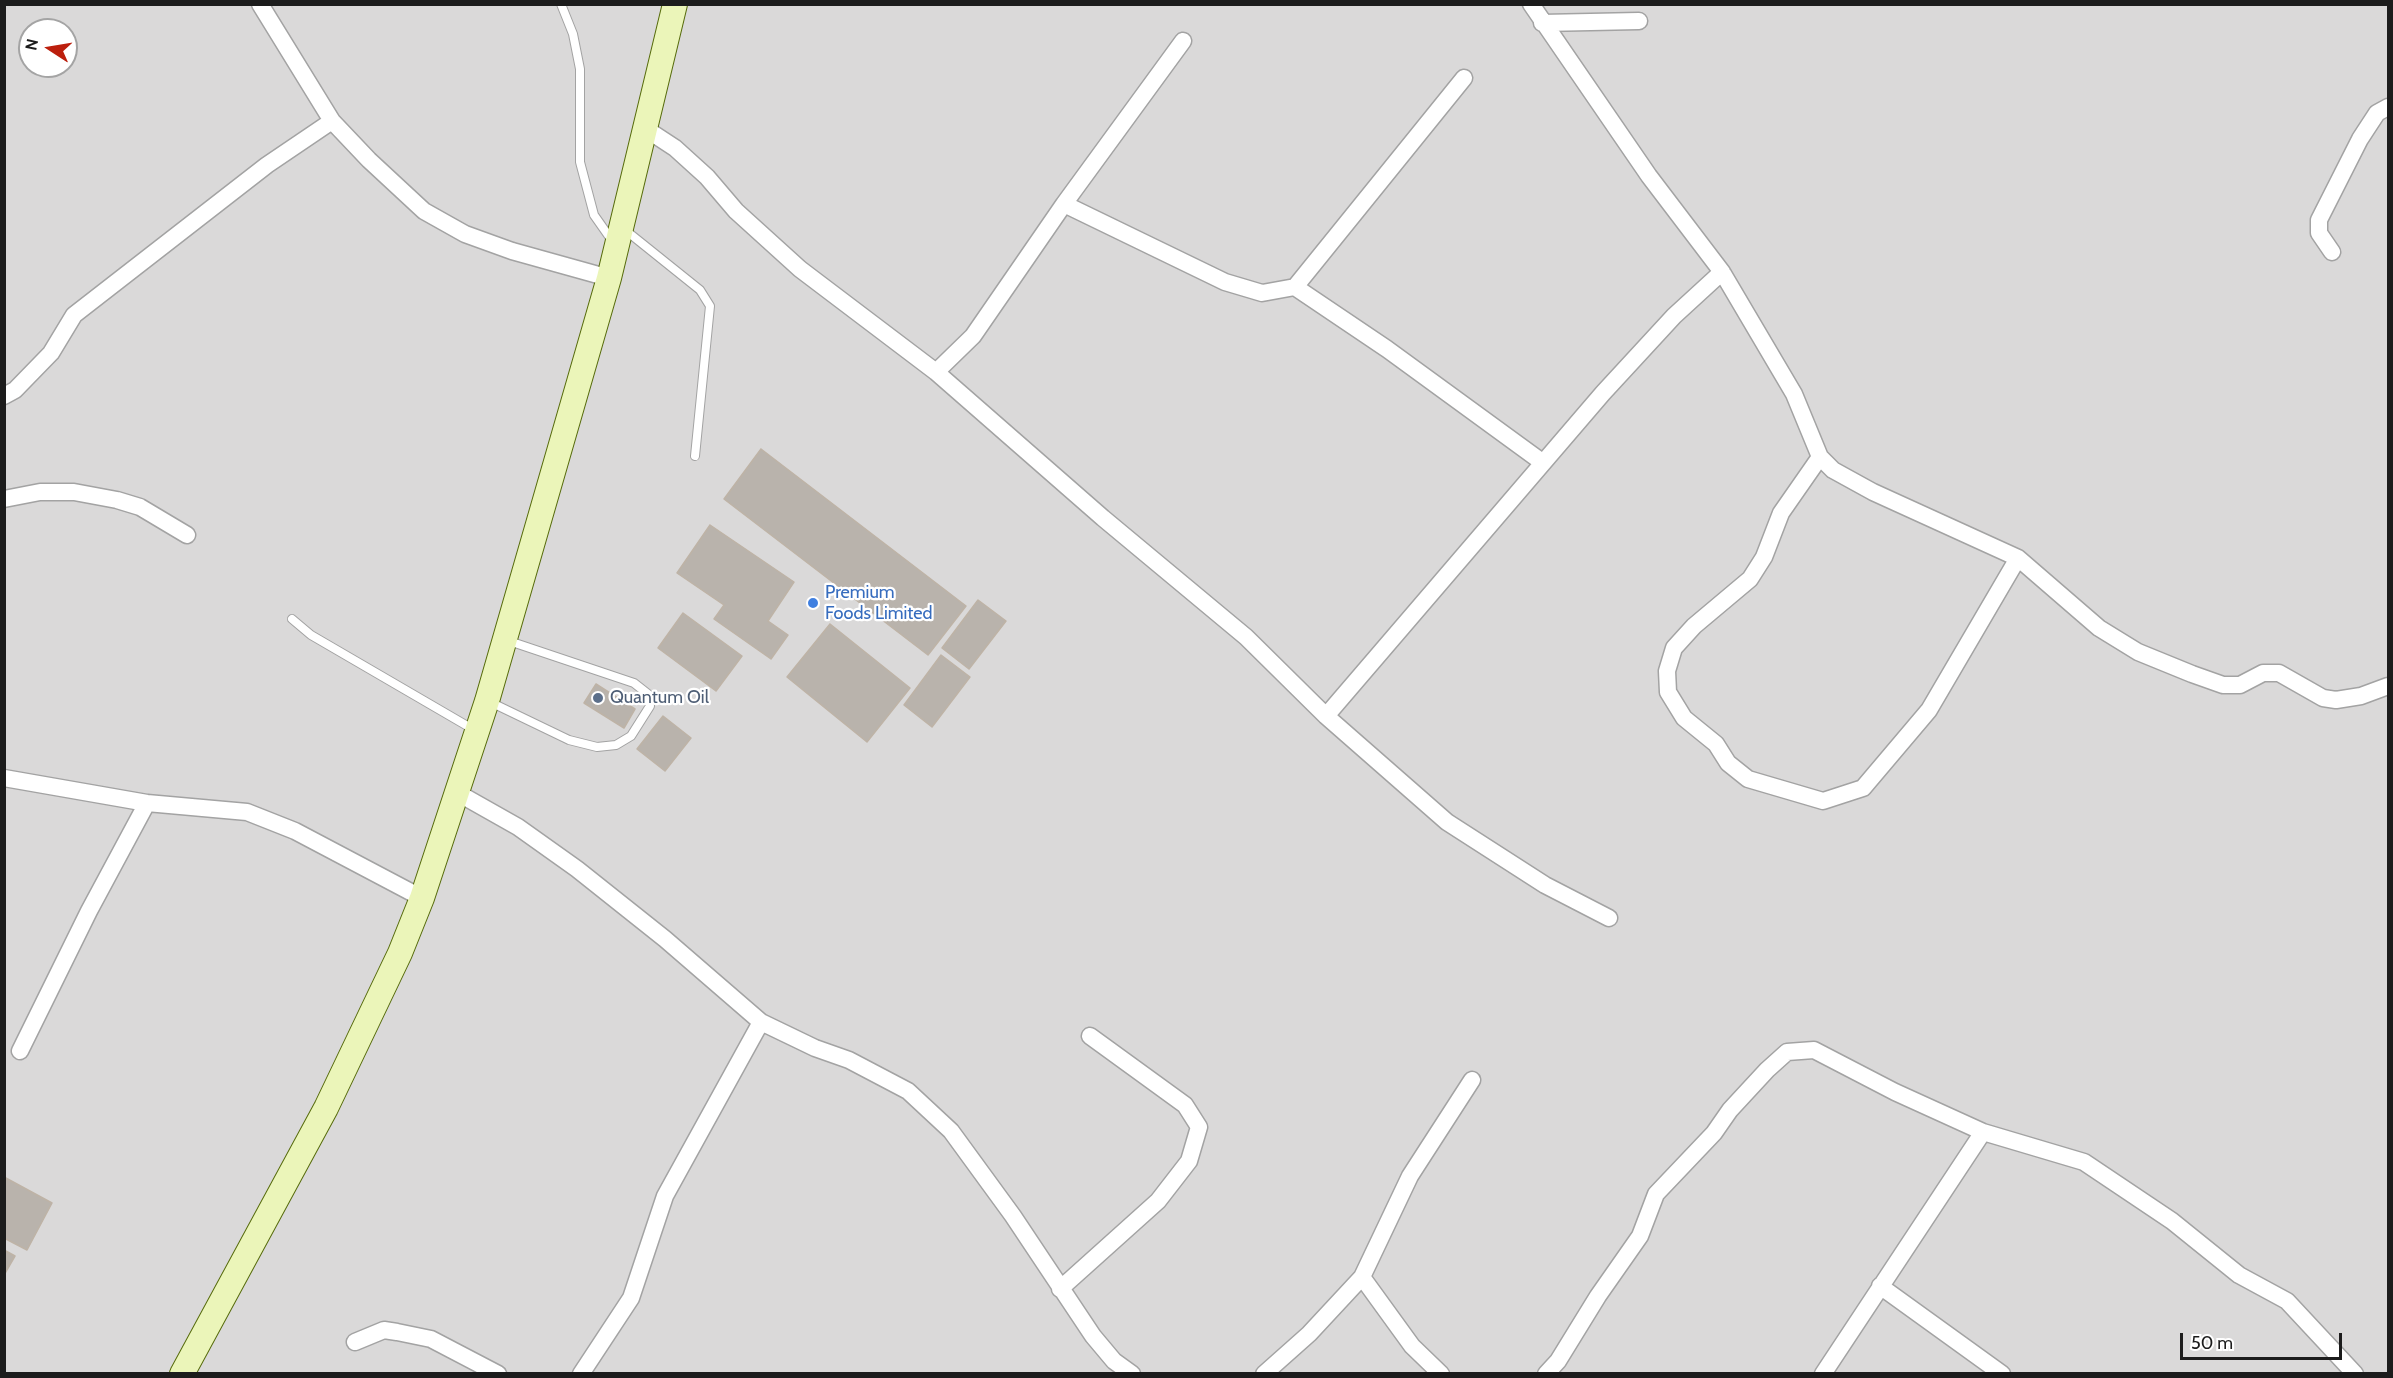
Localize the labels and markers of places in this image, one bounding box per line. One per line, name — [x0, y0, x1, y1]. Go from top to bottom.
place label: Premium Foods Limited — [825, 582, 933, 624]
marker: Premium Foods Limited — [806, 596, 820, 610]
place label: Quantum Oil — [610, 687, 709, 709]
marker: Quantum Oil — [591, 691, 605, 705]

